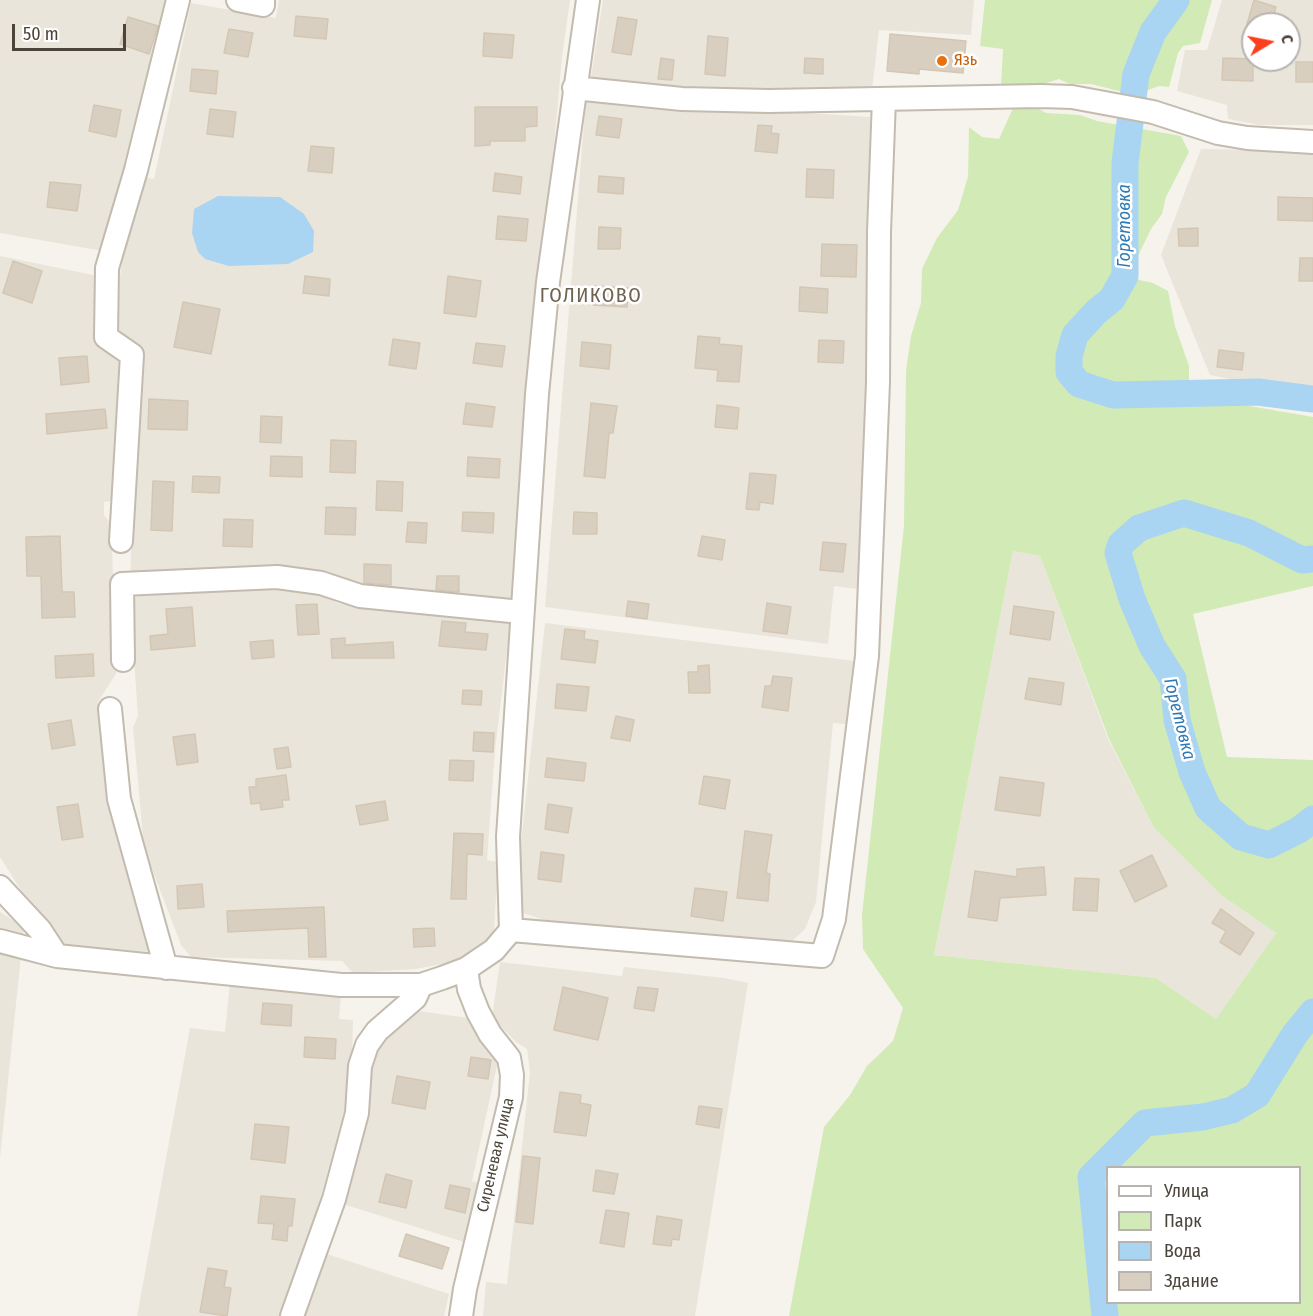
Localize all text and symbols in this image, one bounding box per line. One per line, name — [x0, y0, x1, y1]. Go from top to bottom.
scale bar — [15, 12, 129, 50]
north arrow — [1241, 12, 1301, 72]
text: 50 m — [23, 23, 59, 45]
text: С — [1277, 33, 1297, 45]
place label: Язь — [954, 51, 977, 71]
marker: Язь — [935, 54, 949, 68]
water label: Горетовка — [1114, 184, 1136, 268]
district label: ГОЛИКОВО — [540, 284, 642, 308]
water label: Горетовка — [1158, 676, 1200, 762]
street label: Сиреневая улица — [474, 1096, 518, 1214]
legend — [1106, 1166, 1301, 1304]
text: Улица — [1164, 1180, 1209, 1202]
text: Парк — [1164, 1210, 1202, 1232]
text: Вода — [1164, 1240, 1201, 1262]
text: Здание — [1164, 1270, 1219, 1292]

